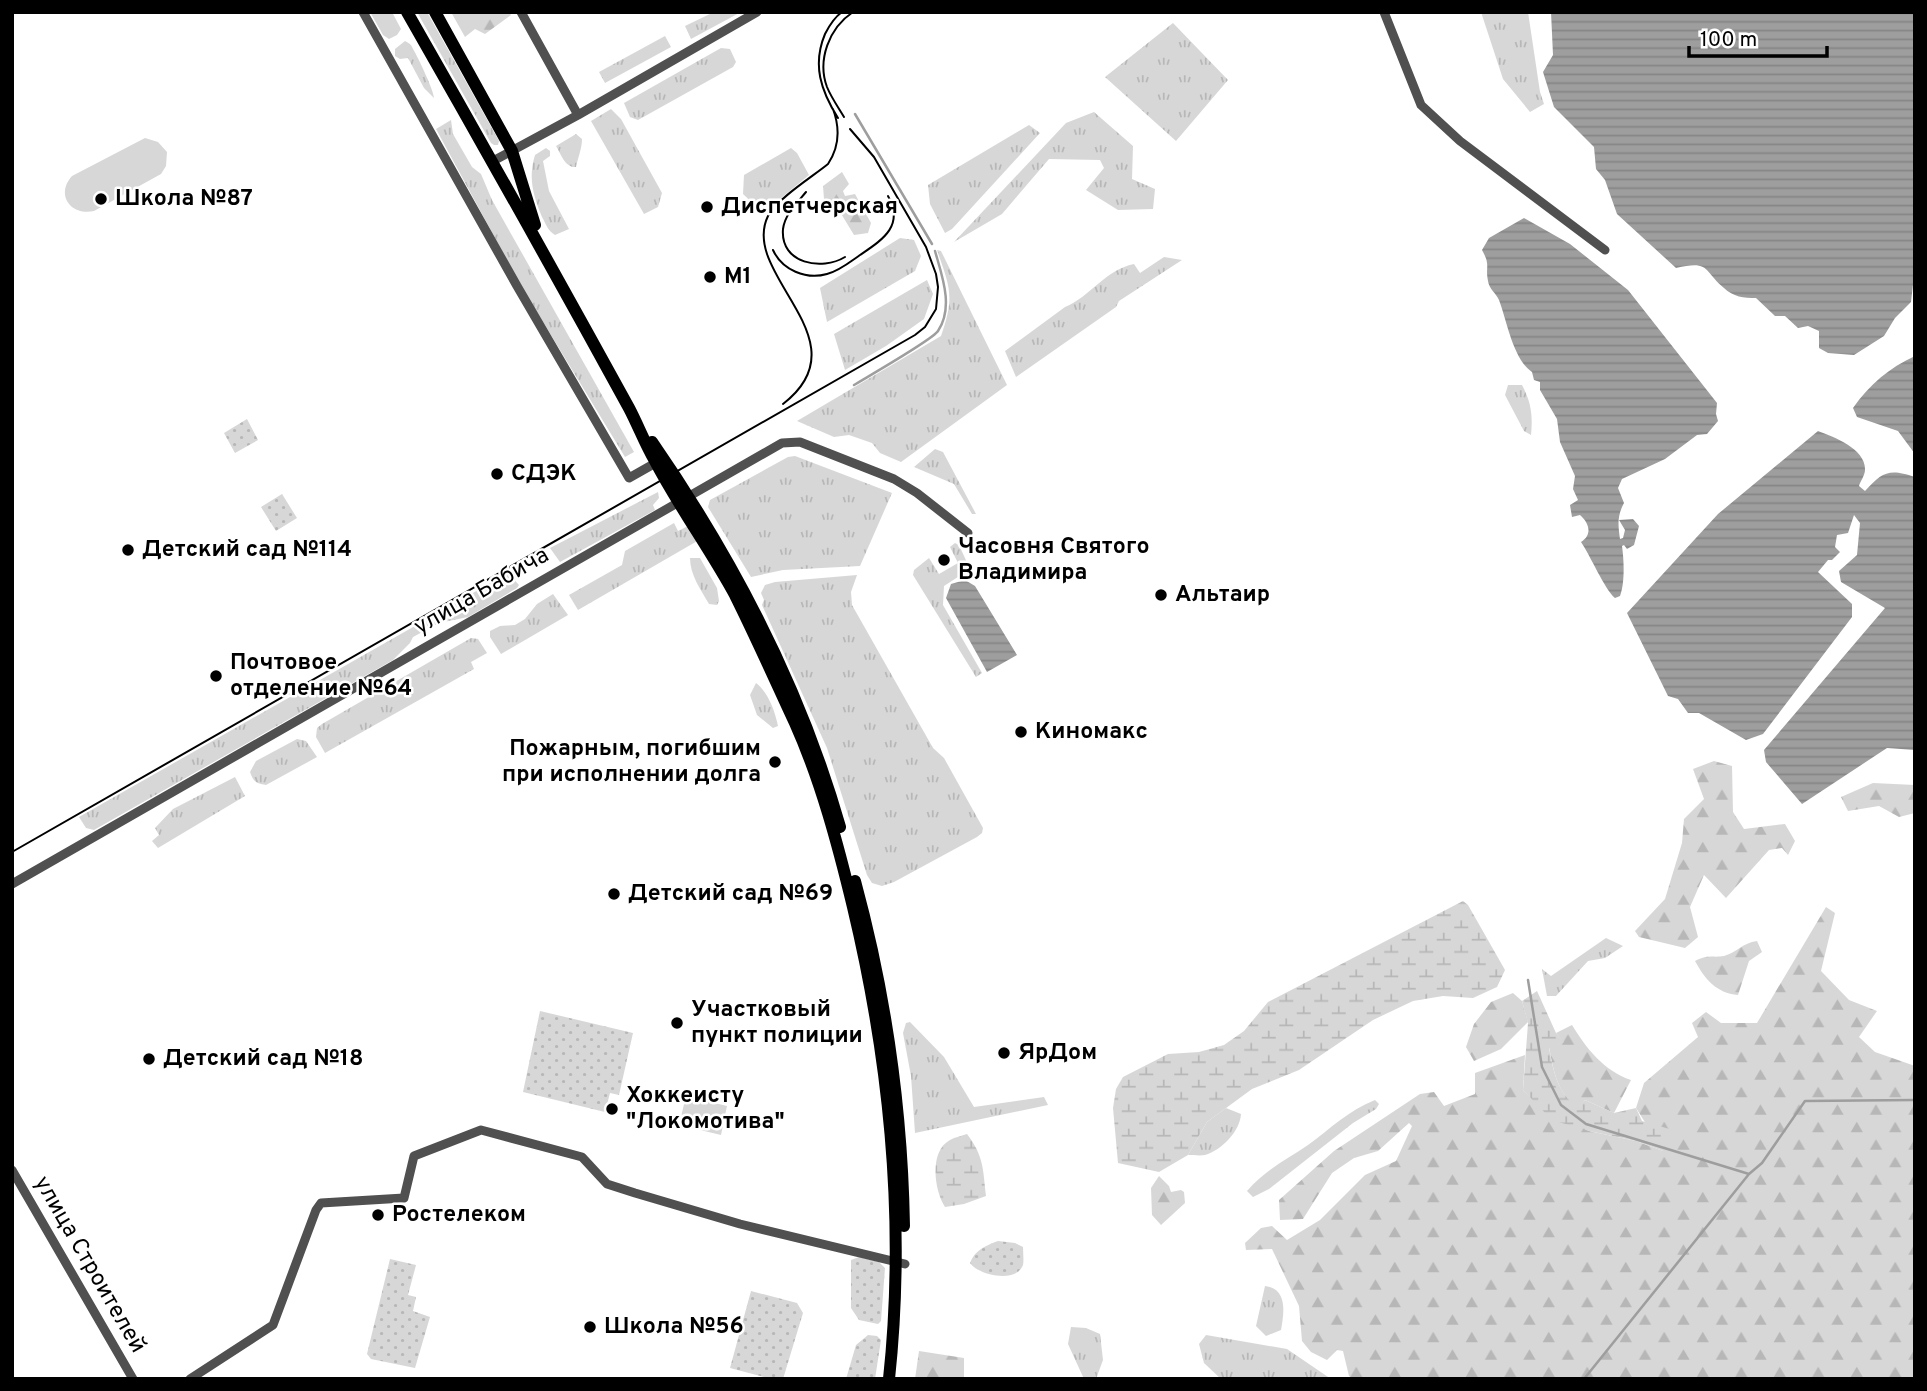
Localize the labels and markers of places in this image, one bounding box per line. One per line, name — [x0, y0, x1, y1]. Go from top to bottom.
place label: Школа №87 — [115, 185, 253, 214]
marker: Школа №87 — [93, 191, 109, 207]
place label: Диспетчерская — [721, 193, 898, 222]
marker: Диспетчерская — [699, 199, 715, 215]
place label: М1 — [724, 263, 752, 292]
marker: М1 — [702, 269, 718, 285]
place label: СДЭК — [511, 460, 577, 489]
marker: СДЭК — [489, 466, 505, 482]
place label: Часовня Святого Владимира — [958, 533, 1150, 588]
place label: Детский сад №114 — [142, 536, 352, 565]
marker: Детский сад №114 — [120, 542, 136, 558]
marker: Часовня Святого Владимира — [936, 552, 952, 568]
place label: Альтаир — [1175, 581, 1270, 610]
marker: Альтаир — [1153, 587, 1169, 603]
place label: Почтовое отделение №64 — [230, 649, 412, 704]
marker: Почтовое отделение №64 — [208, 668, 224, 684]
place label: Киномакс — [1035, 718, 1148, 747]
marker: Киномакс — [1013, 724, 1029, 740]
place label: Пожарным, погибшим при исполнении долга — [502, 735, 761, 790]
marker: Пожарным, погибшим при исполнении долга — [767, 754, 783, 770]
place label: Детский сад №69 — [628, 880, 833, 909]
marker: Детский сад №69 — [606, 886, 622, 902]
place label: Участковый пункт полиции — [691, 996, 863, 1051]
marker: Участковый пункт полиции — [669, 1015, 685, 1031]
place label: ЯрДом — [1018, 1039, 1097, 1068]
place label: Детский сад №18 — [163, 1045, 363, 1074]
marker: ЯрДом — [996, 1045, 1012, 1061]
marker: Детский сад №18 — [141, 1051, 157, 1067]
place label: Хоккеисту "Локомотива" — [626, 1082, 785, 1137]
marker: Хоккеисту "Локомотива" — [604, 1101, 620, 1117]
place label: Ростелеком — [392, 1201, 526, 1230]
marker: Ростелеком — [370, 1207, 386, 1223]
place label: Школа №56 — [604, 1313, 744, 1342]
marker: Школа №56 — [582, 1319, 598, 1335]

